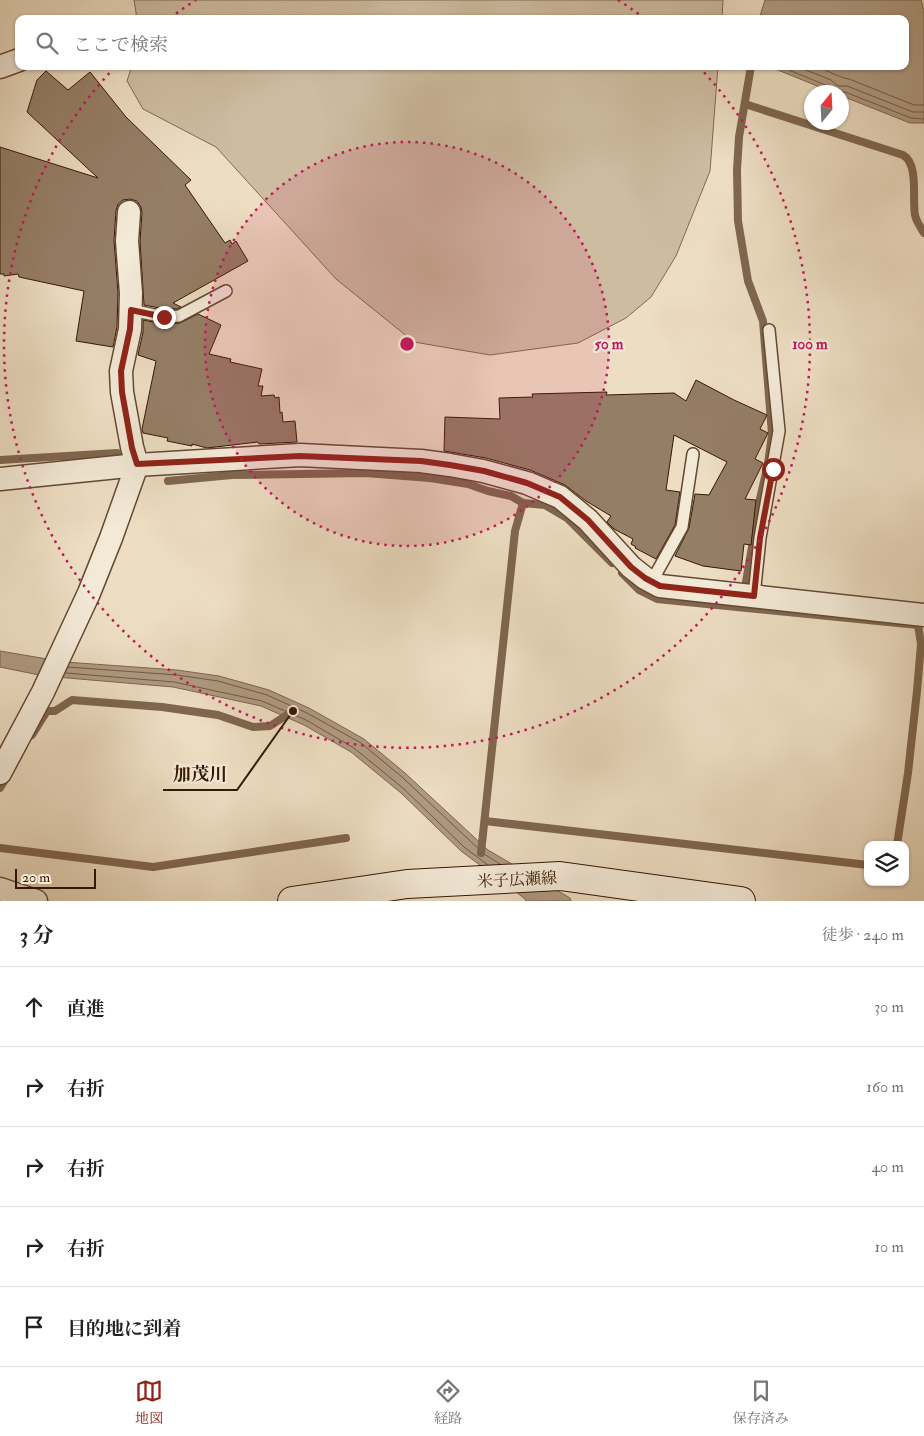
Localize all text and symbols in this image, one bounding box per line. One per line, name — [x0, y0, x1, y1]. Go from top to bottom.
search box — [15, 15, 909, 70]
icon: search — [33, 29, 61, 57]
text: ここで検索 — [73, 33, 168, 57]
north arrow — [804, 85, 849, 130]
route end — [153, 306, 176, 329]
centre of rings — [398, 335, 416, 353]
text: 50 m — [595, 335, 624, 354]
text: 100 m — [792, 335, 828, 354]
route start — [762, 458, 785, 481]
callout: 加茂川 — [163, 757, 237, 790]
text: 加茂川 — [173, 763, 227, 786]
map controls — [864, 841, 909, 886]
button: layers — [864, 841, 909, 886]
scale bar — [15, 866, 96, 889]
street label: 米子広瀬線 — [477, 868, 558, 892]
text: 20 m — [22, 869, 50, 886]
text: 3 分 — [20, 922, 53, 949]
text: 徒歩 · 240 m — [821, 925, 904, 945]
icon: ahead — [20, 993, 48, 1021]
text: 直進 — [67, 997, 105, 1021]
text: 30 m — [874, 997, 904, 1017]
icon: right — [20, 1073, 48, 1101]
text: 右折 — [67, 1077, 105, 1101]
text: 160 m — [866, 1077, 904, 1097]
icon: right — [20, 1153, 48, 1181]
text: 右折 — [67, 1157, 105, 1181]
text: 40 m — [871, 1157, 904, 1177]
icon: right — [20, 1233, 48, 1261]
text: 右折 — [67, 1237, 105, 1261]
text: 10 m — [874, 1237, 904, 1257]
icon: arrive — [20, 1313, 48, 1341]
text: 目的地に到着 — [67, 1317, 181, 1341]
tab: 地図 — [135, 1377, 163, 1427]
tab: 経路 — [434, 1377, 462, 1427]
tab: 保存済み — [733, 1377, 789, 1427]

